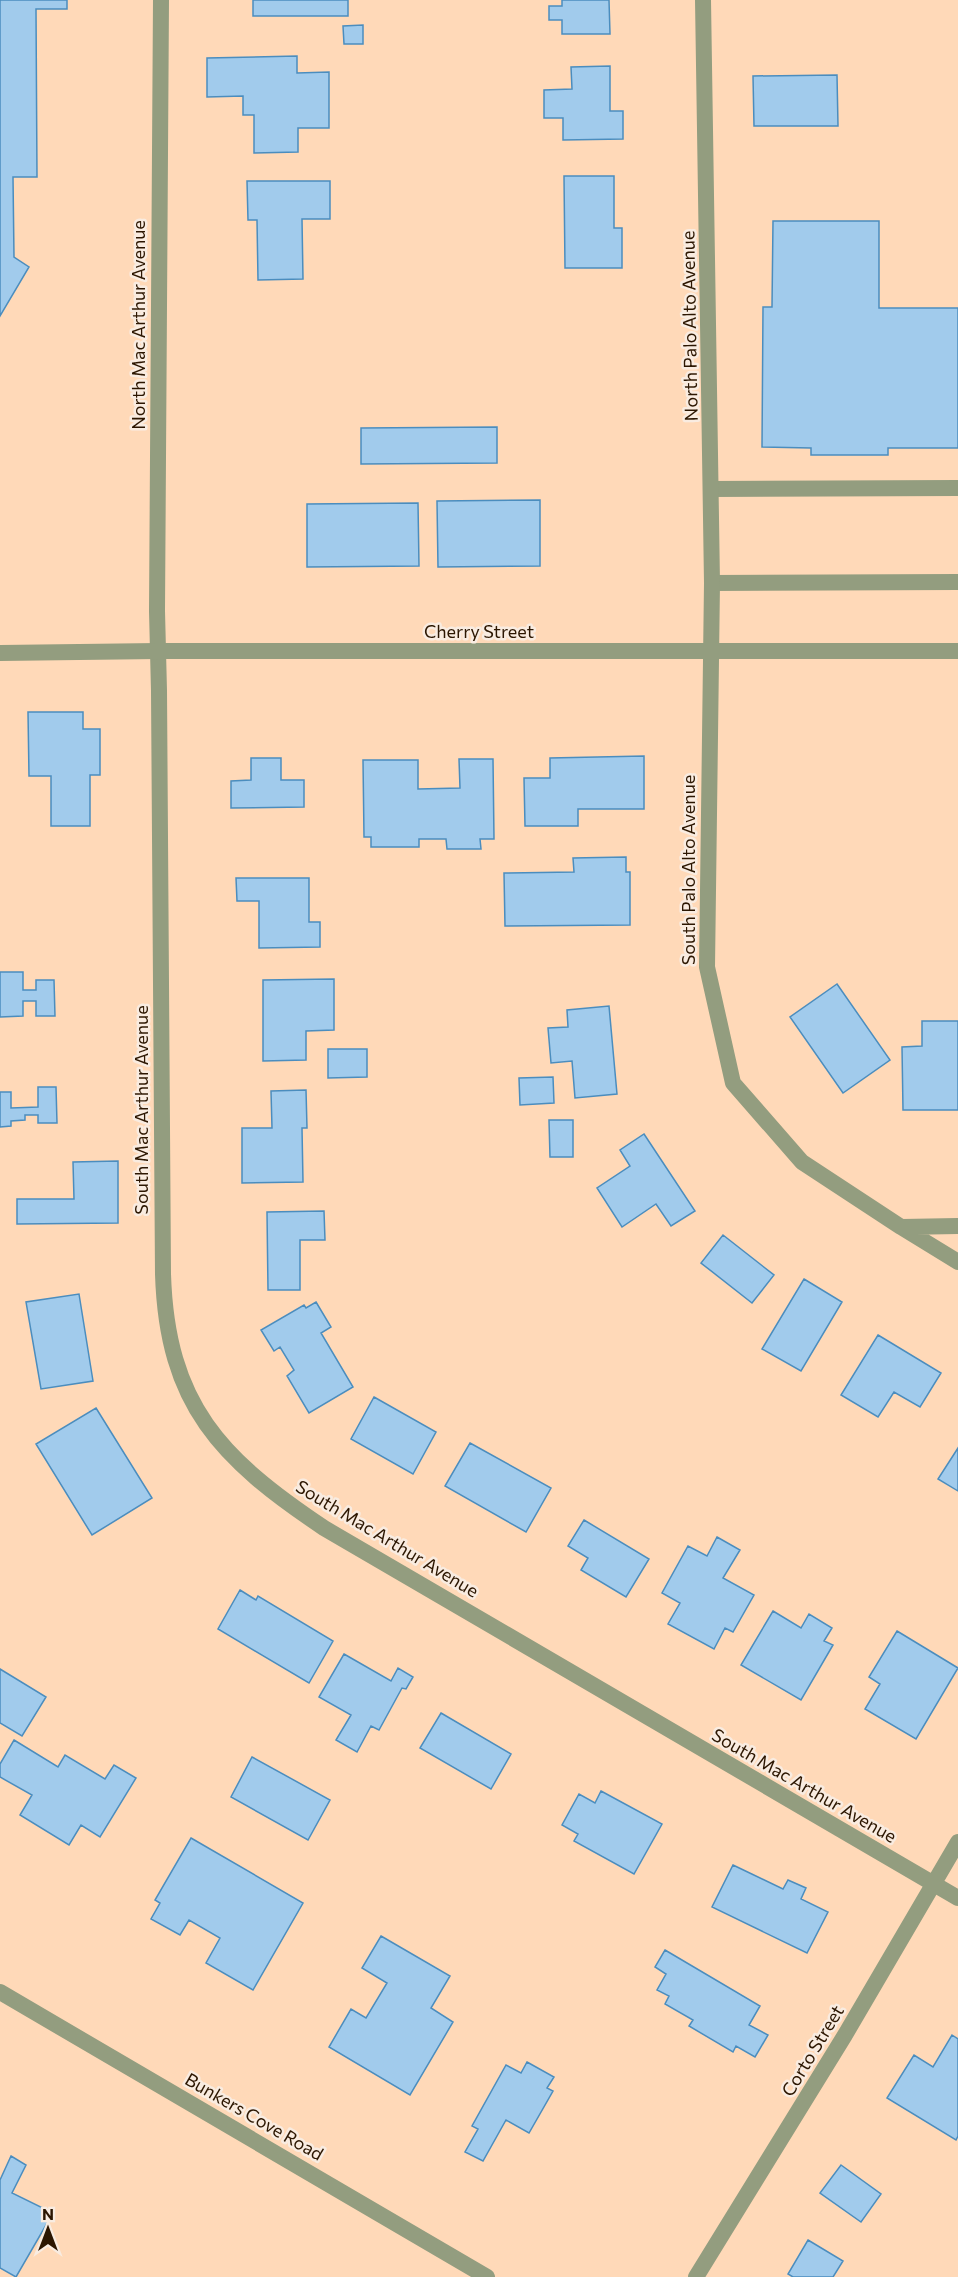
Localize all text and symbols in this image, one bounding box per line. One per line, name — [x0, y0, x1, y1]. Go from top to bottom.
street label: North Mac Arthur Avenue — [127, 220, 149, 430]
street label: North Palo Alto Avenue — [676, 231, 702, 421]
street label: Cherry Street — [424, 620, 534, 642]
street label: South Palo Alto Avenue — [677, 775, 699, 965]
street label: South Mac Arthur Avenue — [130, 1005, 152, 1215]
street label: South Mac Arthur Avenue — [292, 1475, 483, 1601]
street label: South Mac Arthur Avenue — [708, 1723, 901, 1847]
street label: Corto Street — [776, 2001, 848, 2100]
street label: Bunkers Cove Road — [181, 2068, 328, 2165]
north arrow — [18, 2199, 78, 2259]
text: N — [42, 2204, 54, 2223]

